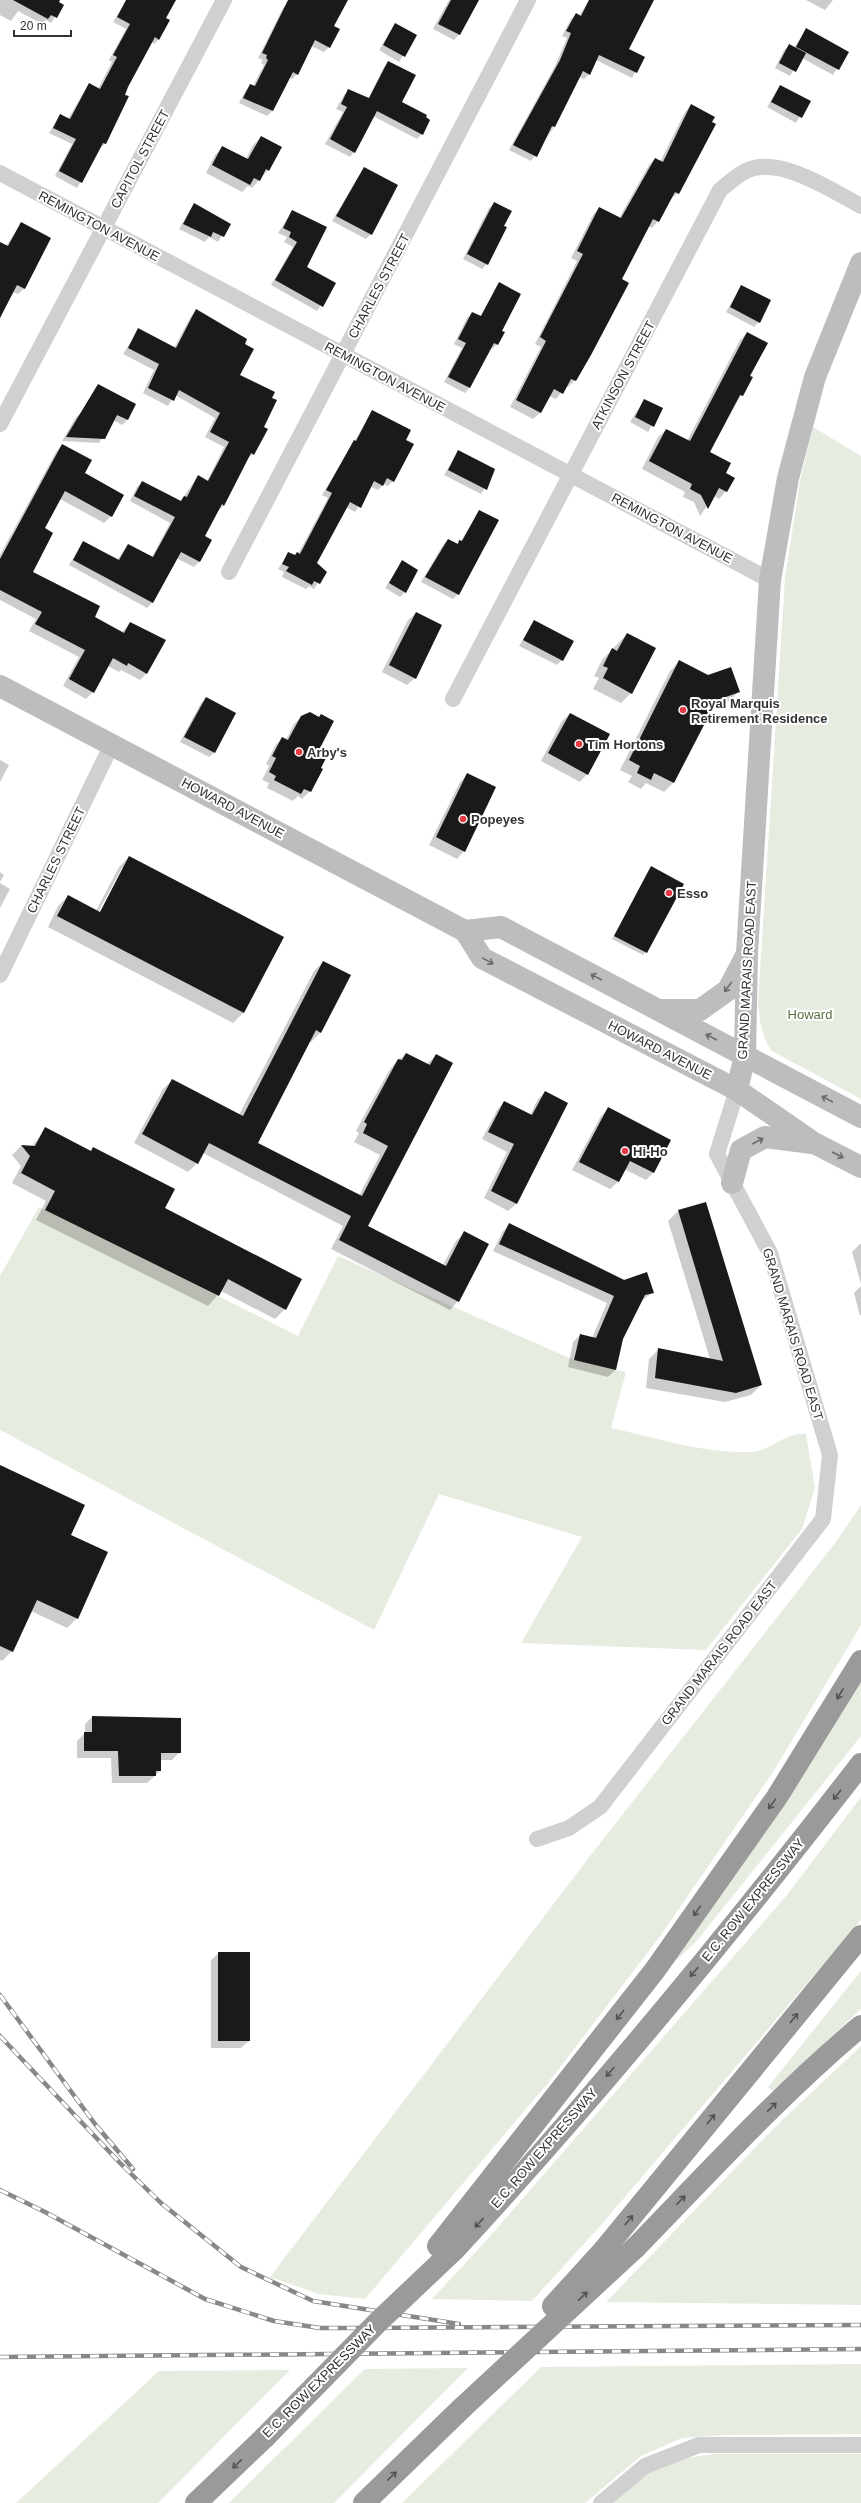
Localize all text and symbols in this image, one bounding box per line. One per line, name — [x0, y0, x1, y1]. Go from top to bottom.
scale bar — [14, 12, 71, 38]
text: 20 m — [20, 19, 47, 33]
street label: CAPITOL STREET — [108, 107, 172, 211]
street label: REMINGTON AVENUE — [36, 188, 162, 264]
street label: CHARLES STREET — [345, 231, 413, 341]
street label: ATKINSON STREET — [588, 318, 658, 432]
street label: REMINGTON AVENUE — [322, 339, 448, 415]
street label: REMINGTON AVENUE — [609, 490, 735, 566]
place label: Royal Marquis Retirement Residence — [691, 696, 828, 726]
marker: Royal Marquis Retirement Residence — [678, 705, 688, 715]
place label: Tim Hortons — [587, 737, 663, 752]
marker: Tim Hortons — [574, 739, 584, 749]
place label: Arby's — [307, 745, 347, 760]
marker: Arby's — [294, 747, 304, 757]
street label: HOWARD AVENUE — [179, 775, 287, 842]
street label: CHARLES STREET — [24, 804, 88, 916]
place label: Popeyes — [471, 812, 524, 827]
marker: Popeyes — [458, 814, 468, 824]
street label: GRAND MARAIS ROAD EAST — [735, 880, 759, 1060]
place label: Esso — [677, 886, 708, 901]
marker: Esso — [664, 888, 674, 898]
one-way arrow — [482, 958, 494, 965]
one-way arrow — [590, 972, 602, 980]
one-way arrow — [724, 981, 732, 992]
park label: Howard — [788, 1007, 832, 1022]
street label: HOWARD AVENUE — [606, 1017, 715, 1083]
one-way arrow — [705, 1033, 717, 1040]
one-way arrow — [821, 1094, 833, 1102]
one-way arrow — [751, 1137, 763, 1144]
place label: Hi-Ho — [633, 1144, 668, 1159]
marker: Hi-Ho — [620, 1146, 630, 1156]
one-way arrow — [831, 1152, 843, 1159]
street label: GRAND MARAIS ROAD EAST — [760, 1246, 826, 1422]
street label: GRAND MARAIS ROAD EAST — [658, 1578, 780, 1728]
one-way arrow — [836, 1688, 844, 1700]
one-way arrow — [833, 1789, 841, 1800]
one-way arrow — [768, 1799, 776, 1810]
street label: E.C. ROW EXPRESSWAY — [699, 1835, 807, 1965]
one-way arrow — [693, 1905, 701, 1916]
one-way arrow — [690, 1967, 699, 1978]
one-way arrow — [615, 2010, 624, 2021]
one-way arrow — [789, 2013, 798, 2024]
one-way arrow — [606, 2067, 615, 2077]
street label: E.C. ROW EXPRESSWAY — [488, 2085, 600, 2211]
one-way arrow — [767, 2103, 777, 2112]
one-way arrow — [707, 2114, 716, 2124]
one-way arrow — [677, 2195, 686, 2205]
one-way arrow — [624, 2214, 633, 2225]
one-way arrow — [475, 2217, 484, 2227]
one-way arrow — [578, 2292, 588, 2301]
street label: E.C. ROW EXPRESSWAY — [259, 2321, 379, 2441]
one-way arrow — [232, 2459, 242, 2468]
one-way arrow — [387, 2471, 397, 2481]

